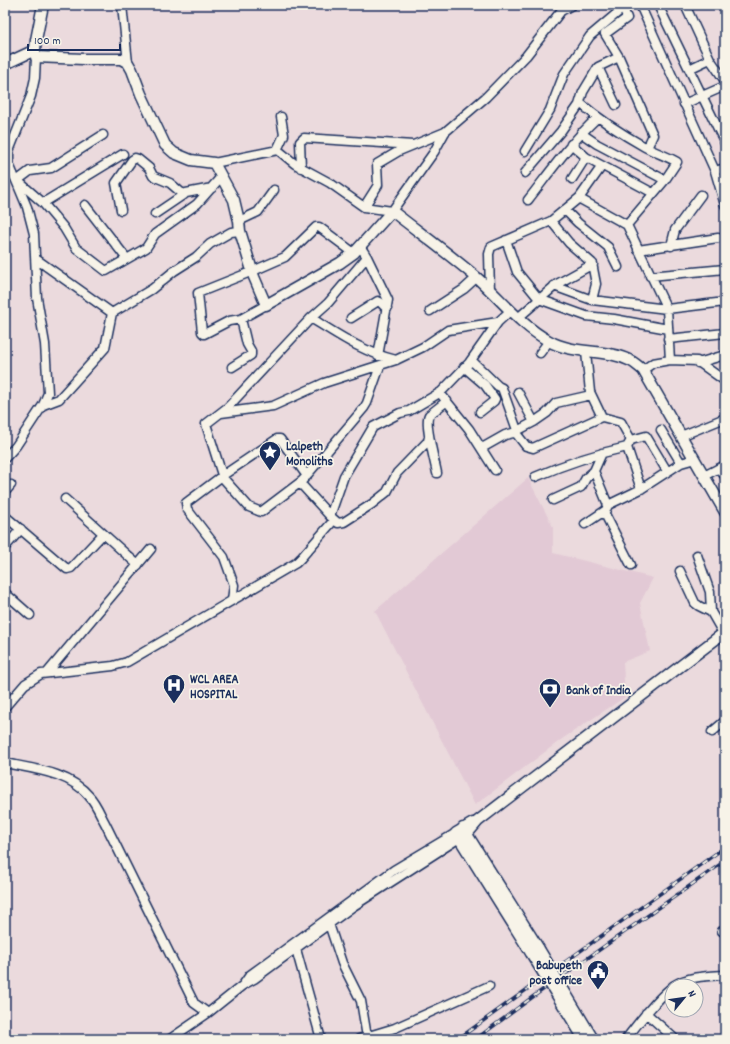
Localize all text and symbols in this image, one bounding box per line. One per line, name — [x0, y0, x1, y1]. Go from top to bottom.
scale bar — [28, 26, 120, 52]
text: 100 m — [34, 33, 61, 50]
place label: Lalpeth Monoliths — [286, 438, 333, 472]
place icon: Lalpeth Monoliths — [257, 439, 283, 472]
place label: WCL AREA HOSPITAL — [190, 671, 239, 705]
hospital icon: WCL AREA HOSPITAL — [161, 672, 187, 705]
bank icon: Bank of India — [537, 676, 563, 709]
place label: Bank of India — [566, 682, 631, 701]
place label: Babupeth post office — [529, 957, 582, 991]
public building icon: Babupeth post office — [585, 958, 611, 991]
north arrow — [664, 978, 704, 1018]
text: N — [683, 988, 700, 1001]

